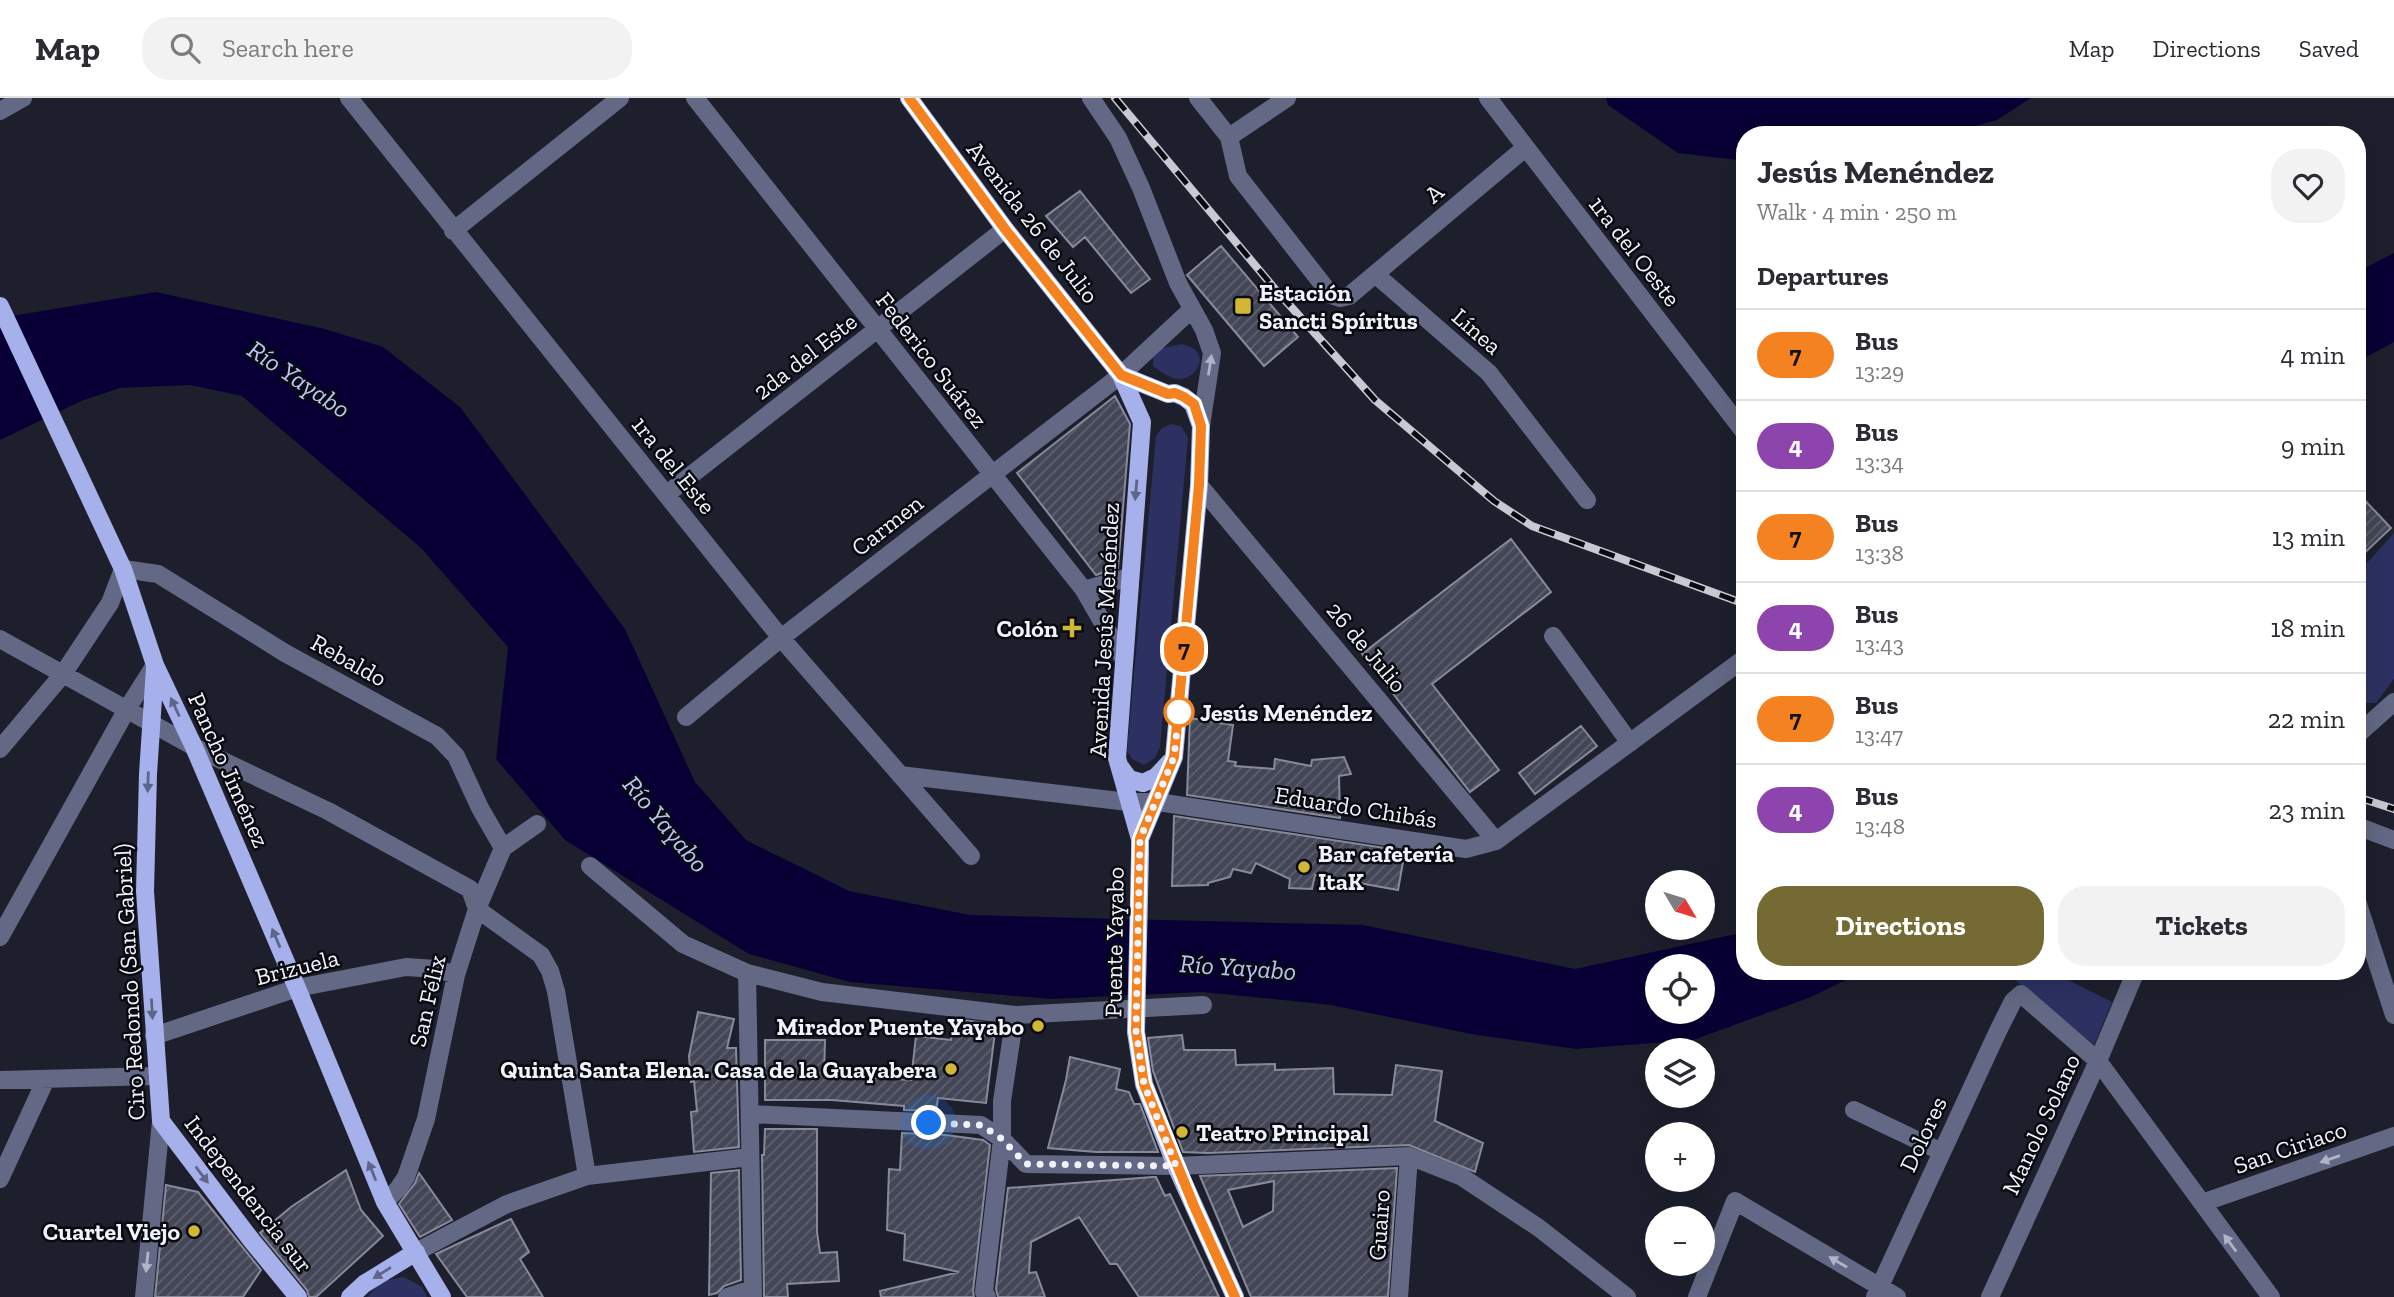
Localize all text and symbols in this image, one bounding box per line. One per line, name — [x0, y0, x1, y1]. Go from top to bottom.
search box — [142, 17, 632, 80]
text: Map — [35, 29, 100, 68]
icon: search — [166, 29, 204, 67]
text: Search here — [222, 32, 354, 64]
text: Map — [2069, 34, 2115, 63]
text: Directions — [2153, 34, 2261, 63]
text: Saved — [2299, 34, 2359, 63]
street label: Avenida 26 de Julio — [961, 135, 1105, 309]
button: heart — [2271, 149, 2345, 223]
text: Jesús Menéndez — [1757, 152, 1994, 191]
street label: A — [1419, 177, 1450, 209]
street label: 1ra del Oeste — [1583, 190, 1687, 312]
text: Walk · 4 min · 250 m — [1757, 198, 1957, 226]
text: Departures — [1757, 260, 1889, 292]
place label: Estación Sancti Spíritus — [1259, 278, 1418, 335]
street label: Federico Suárez — [870, 286, 994, 434]
marker: Estación Sancti Spíritus — [1233, 296, 1253, 316]
street label: Línea — [1446, 302, 1508, 361]
street label: 2da del Este — [747, 307, 863, 405]
text: Bus — [1855, 325, 1898, 357]
water label: Río Yayabo — [241, 333, 357, 425]
text: 4 min — [2280, 339, 2345, 371]
text: 7 — [1790, 340, 1801, 369]
one-way arrow — [1205, 354, 1216, 376]
text: 13:29 — [1855, 357, 1904, 385]
street label: 1ra del Este — [626, 410, 722, 520]
text: Bus — [1855, 416, 1898, 448]
text: 9 min — [2281, 430, 2345, 462]
text: 4 — [1789, 431, 1802, 460]
text: 13:34 — [1855, 448, 1904, 476]
one-way arrow — [1130, 479, 1141, 501]
street label: Carmen — [845, 488, 929, 562]
street label: Avenida Jesús Menéndez — [1083, 502, 1125, 758]
text: Bus — [1855, 507, 1898, 539]
text: 13 min — [2272, 521, 2345, 553]
text: 7 — [1790, 522, 1801, 551]
text: 13:38 — [1855, 539, 1904, 567]
street label: 26 de Julio — [1321, 596, 1413, 698]
text: Bus — [1855, 598, 1898, 630]
text: 18 min — [2270, 612, 2345, 644]
text: 4 — [1789, 613, 1802, 642]
place label: Colón — [996, 614, 1058, 643]
marker: Colón — [1064, 620, 1080, 636]
line badge: 7 — [1161, 626, 1207, 672]
street label: Rebaldo — [306, 627, 392, 693]
text: 13:43 — [1855, 630, 1904, 658]
text: 7 — [1178, 634, 1190, 663]
street label: Pancho Jiménez — [182, 688, 276, 852]
text: Bus — [1855, 689, 1898, 721]
one-way arrow — [169, 697, 181, 717]
marker: Jesús Menéndez — [1164, 697, 1194, 727]
place label: Jesús Menéndez — [1200, 698, 1373, 727]
text: 22 min — [2268, 703, 2345, 735]
text: 7 — [1790, 704, 1801, 733]
text: 13:47 — [1855, 721, 1903, 749]
water label: Río Yayabo — [616, 769, 716, 879]
one-way arrow — [142, 771, 153, 793]
street label: Eduardo Chibás — [1273, 780, 1439, 834]
text: Bus — [1855, 780, 1898, 812]
text: 23 min — [2268, 794, 2345, 826]
text: 4 — [1789, 795, 1802, 824]
text: 13:48 — [1855, 812, 1905, 840]
place label: Bar cafetería ItaK — [1318, 839, 1454, 896]
street label: Ciro Redondo (San Gabriel) — [107, 843, 151, 1121]
marker: Bar cafetería ItaK — [1296, 859, 1312, 875]
street label: Puente Yayabo — [1098, 867, 1130, 1017]
north arrow — [1645, 870, 1715, 940]
map controls — [1645, 870, 1715, 1276]
button: Directions — [1757, 886, 2044, 966]
button: Tickets — [2058, 886, 2345, 966]
one-way arrow — [270, 927, 281, 948]
street label: Brizuela — [252, 943, 342, 991]
water label: Río Yayabo — [1178, 947, 1298, 987]
street label: San Félix — [402, 952, 452, 1050]
button: locate — [1645, 954, 1715, 1024]
one-way arrow — [147, 998, 158, 1020]
place label: Mirador Puente Yayabo — [776, 1012, 1024, 1041]
marker: Mirador Puente Yayabo — [1030, 1018, 1046, 1034]
button: layers — [1645, 1038, 1715, 1108]
street label: Manolo Solano — [1996, 1049, 2086, 1199]
place label: Quinta Santa Elena. Casa de la Guayabera — [500, 1055, 937, 1084]
marker: Quinta Santa Elena. Casa de la Guayabera — [943, 1061, 959, 1077]
street label: Dolores — [1893, 1092, 1953, 1176]
your location — [911, 1105, 946, 1140]
street label: Independencia sur — [179, 1110, 319, 1278]
street label: San Ciriaco — [2230, 1114, 2350, 1180]
place label: Teatro Principal — [1196, 1118, 1369, 1147]
button: + — [1645, 1122, 1715, 1192]
marker: Teatro Principal — [1174, 1124, 1190, 1140]
one-way arrow — [2319, 1154, 2340, 1165]
one-way arrow — [366, 1160, 377, 1181]
one-way arrow — [195, 1166, 210, 1184]
street label: Guairo — [1362, 1189, 1396, 1261]
button: − — [1645, 1206, 1715, 1276]
place label: Cuartel Viejo — [43, 1217, 180, 1246]
marker: Cuartel Viejo — [186, 1223, 202, 1239]
one-way arrow — [2223, 1233, 2237, 1252]
one-way arrow — [142, 1251, 153, 1273]
one-way arrow — [1829, 1255, 1848, 1268]
one-way arrow — [372, 1266, 391, 1279]

